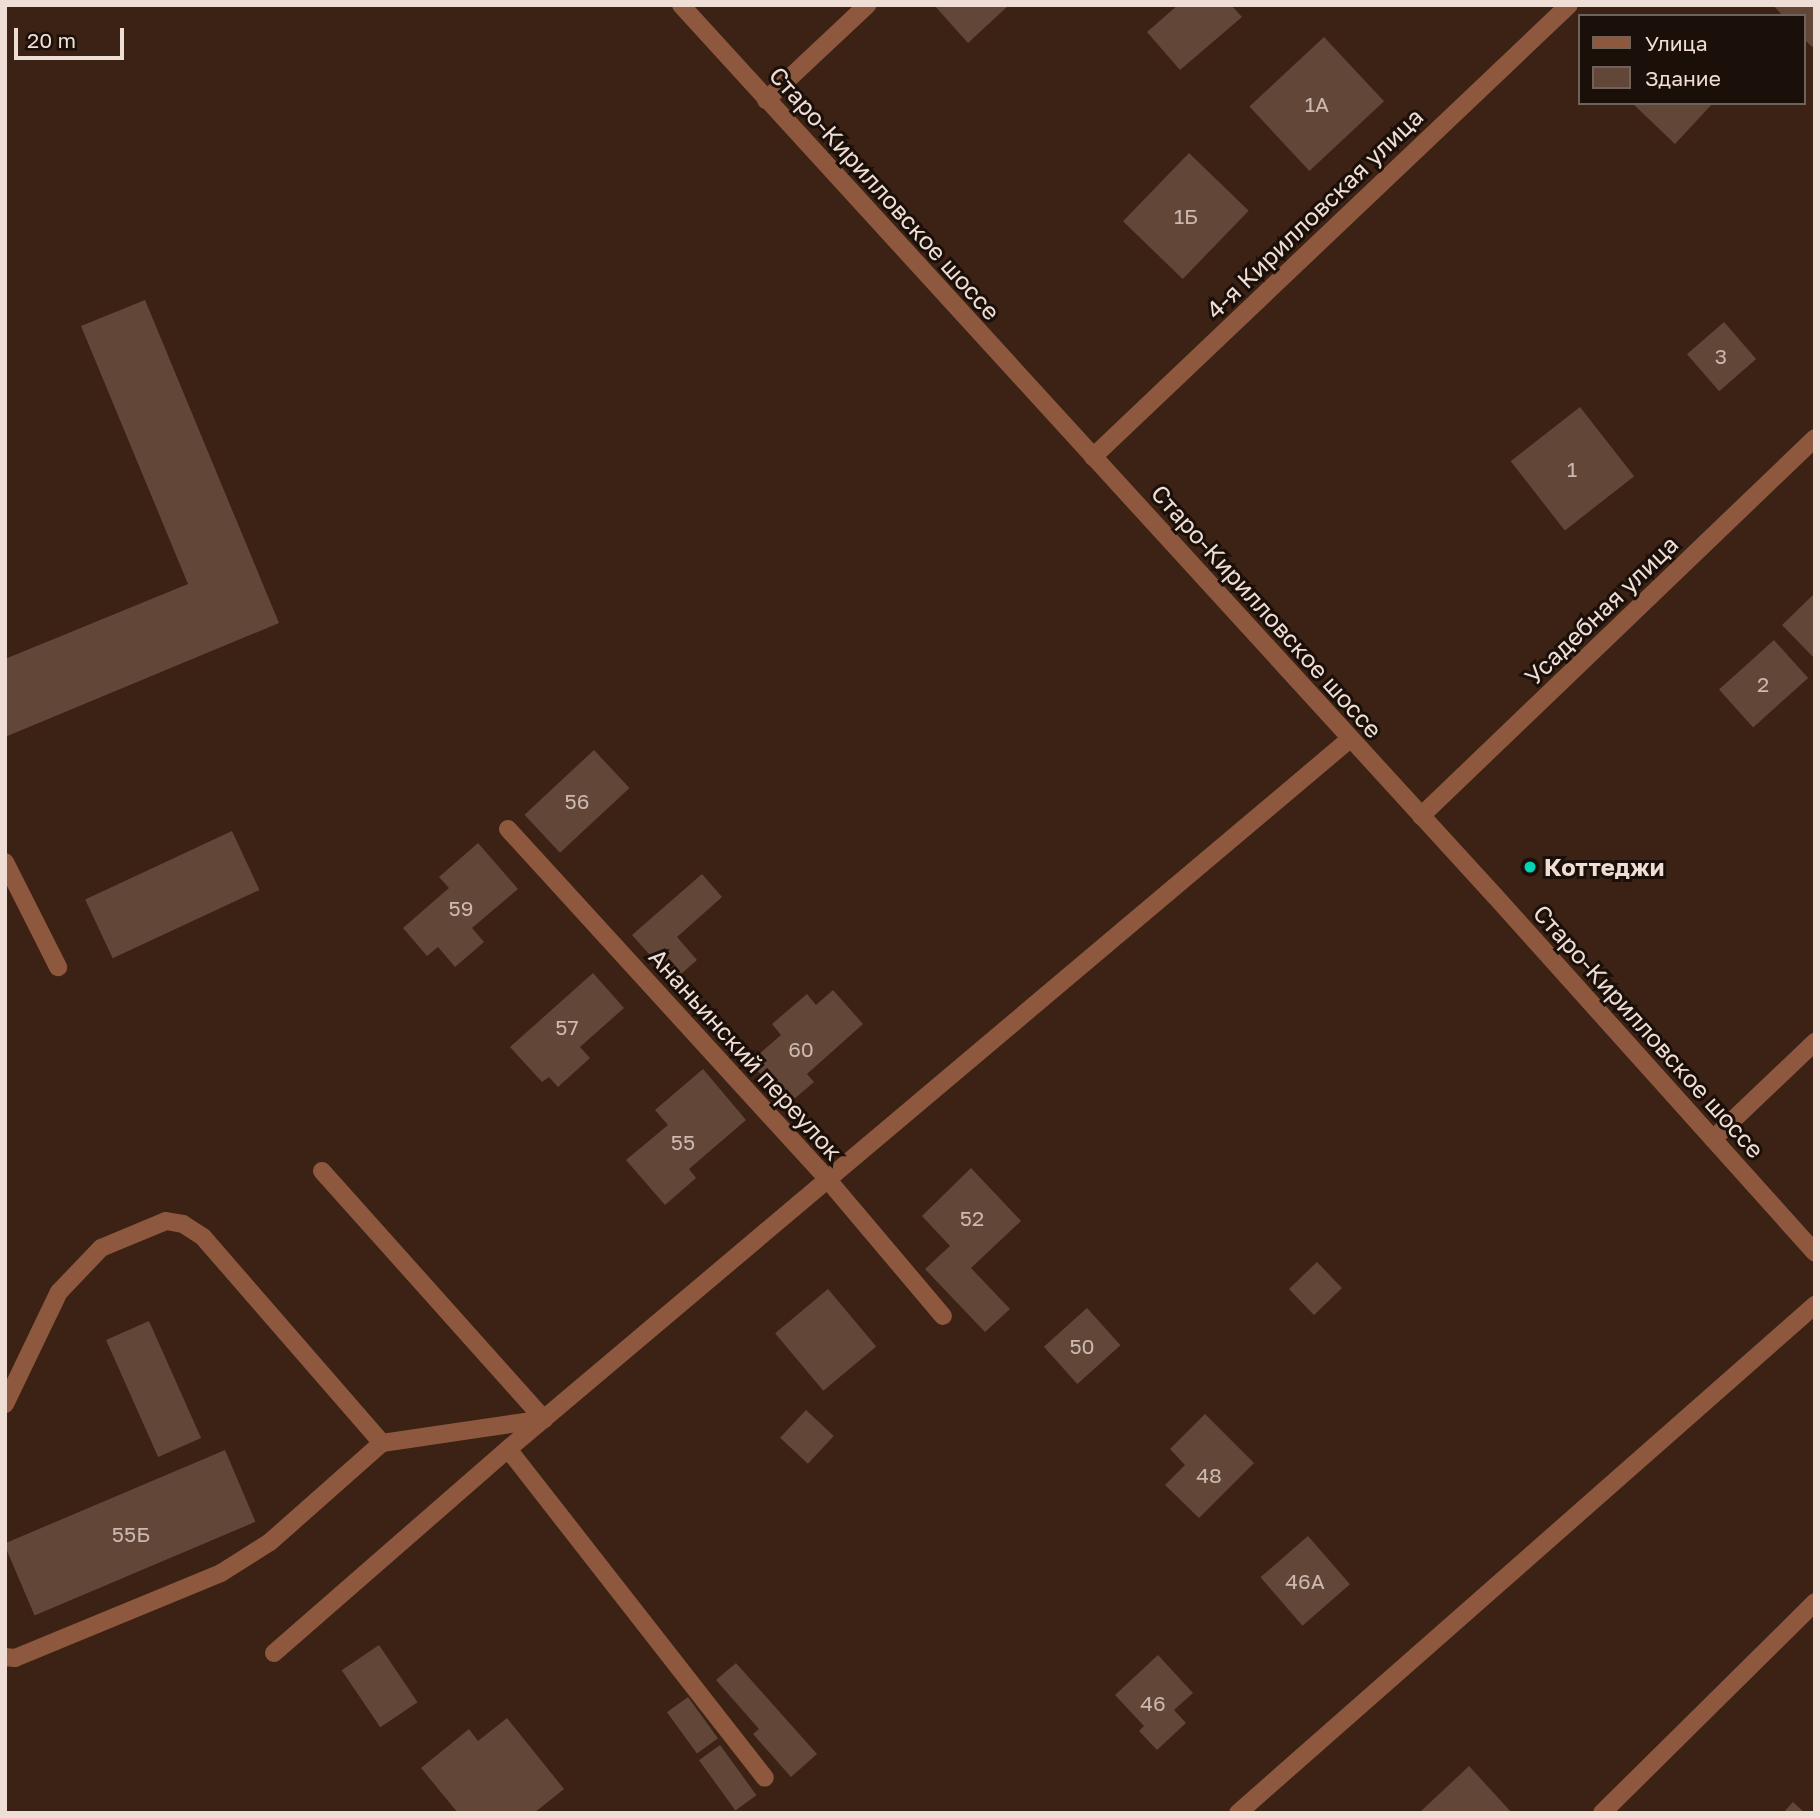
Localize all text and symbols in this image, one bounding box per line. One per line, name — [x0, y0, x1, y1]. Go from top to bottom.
scale bar — [18, 14, 128, 58]
legend — [1578, 14, 1806, 105]
text: 20 m — [27, 27, 76, 53]
text: Улица — [1645, 30, 1708, 56]
street label: Старо-Кирилловское шоссе — [764, 60, 1006, 326]
text: Здание — [1645, 65, 1721, 91]
house number: 1А — [1305, 91, 1329, 117]
street label: 4-я Кирилловская улица — [1200, 102, 1428, 324]
house number: 1Б — [1174, 203, 1198, 229]
house number: 3 — [1715, 343, 1727, 369]
house number: 1 — [1567, 456, 1577, 482]
street label: Старо-Кирилловское шоссе — [1146, 478, 1388, 744]
street label: Усадебная улица — [1518, 529, 1684, 691]
house number: 2 — [1757, 671, 1769, 697]
house number: 56 — [565, 788, 589, 814]
place label: Коттеджи — [1544, 853, 1664, 881]
marker: Коттеджи — [1522, 859, 1538, 875]
house number: 59 — [449, 895, 473, 921]
street label: Старо-Кирилловское шоссе — [1528, 898, 1770, 1164]
street label: Ананьинский переулок — [643, 942, 849, 1166]
house number: 57 — [555, 1014, 579, 1040]
house number: 60 — [788, 1036, 814, 1062]
house number: 55 — [671, 1129, 695, 1155]
house number: 52 — [960, 1205, 984, 1231]
house number: 50 — [1069, 1333, 1095, 1359]
house number: 48 — [1196, 1462, 1222, 1488]
house number: 55Б — [112, 1521, 150, 1547]
house number: 46А — [1285, 1568, 1325, 1594]
house number: 46 — [1140, 1690, 1166, 1716]

